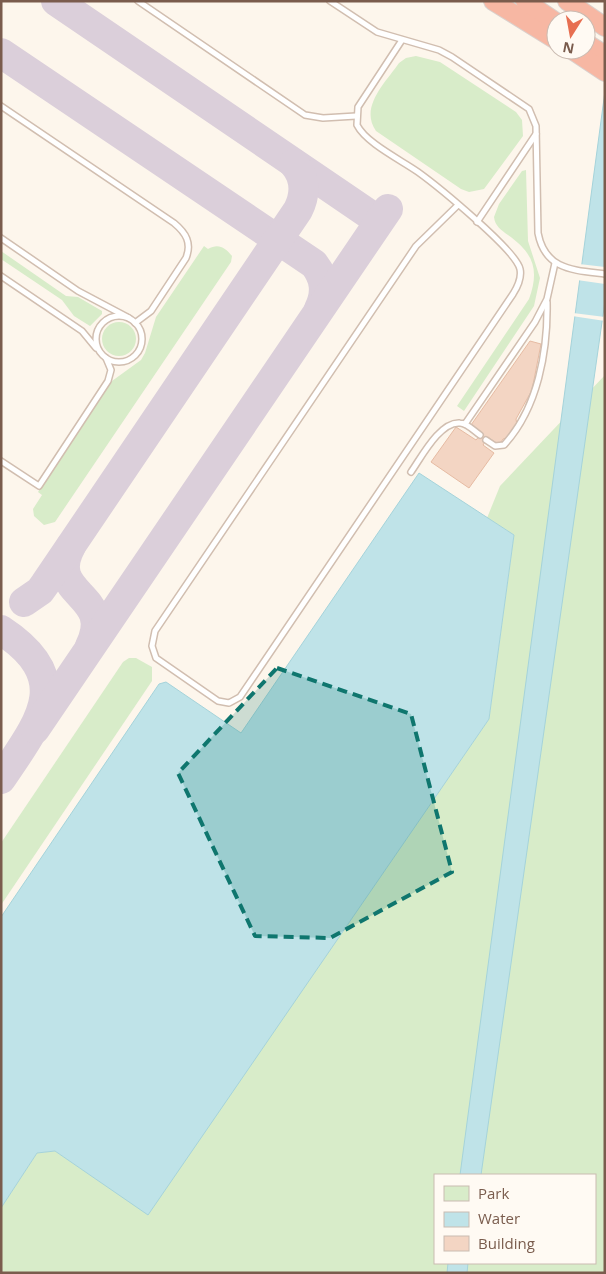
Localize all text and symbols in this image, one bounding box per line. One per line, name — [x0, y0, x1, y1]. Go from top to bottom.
north arrow — [546, 10, 596, 60]
text: N — [561, 38, 576, 59]
legend — [434, 1174, 596, 1264]
text: Park — [478, 1183, 509, 1203]
text: Water — [478, 1208, 520, 1228]
text: Building — [478, 1233, 535, 1253]

